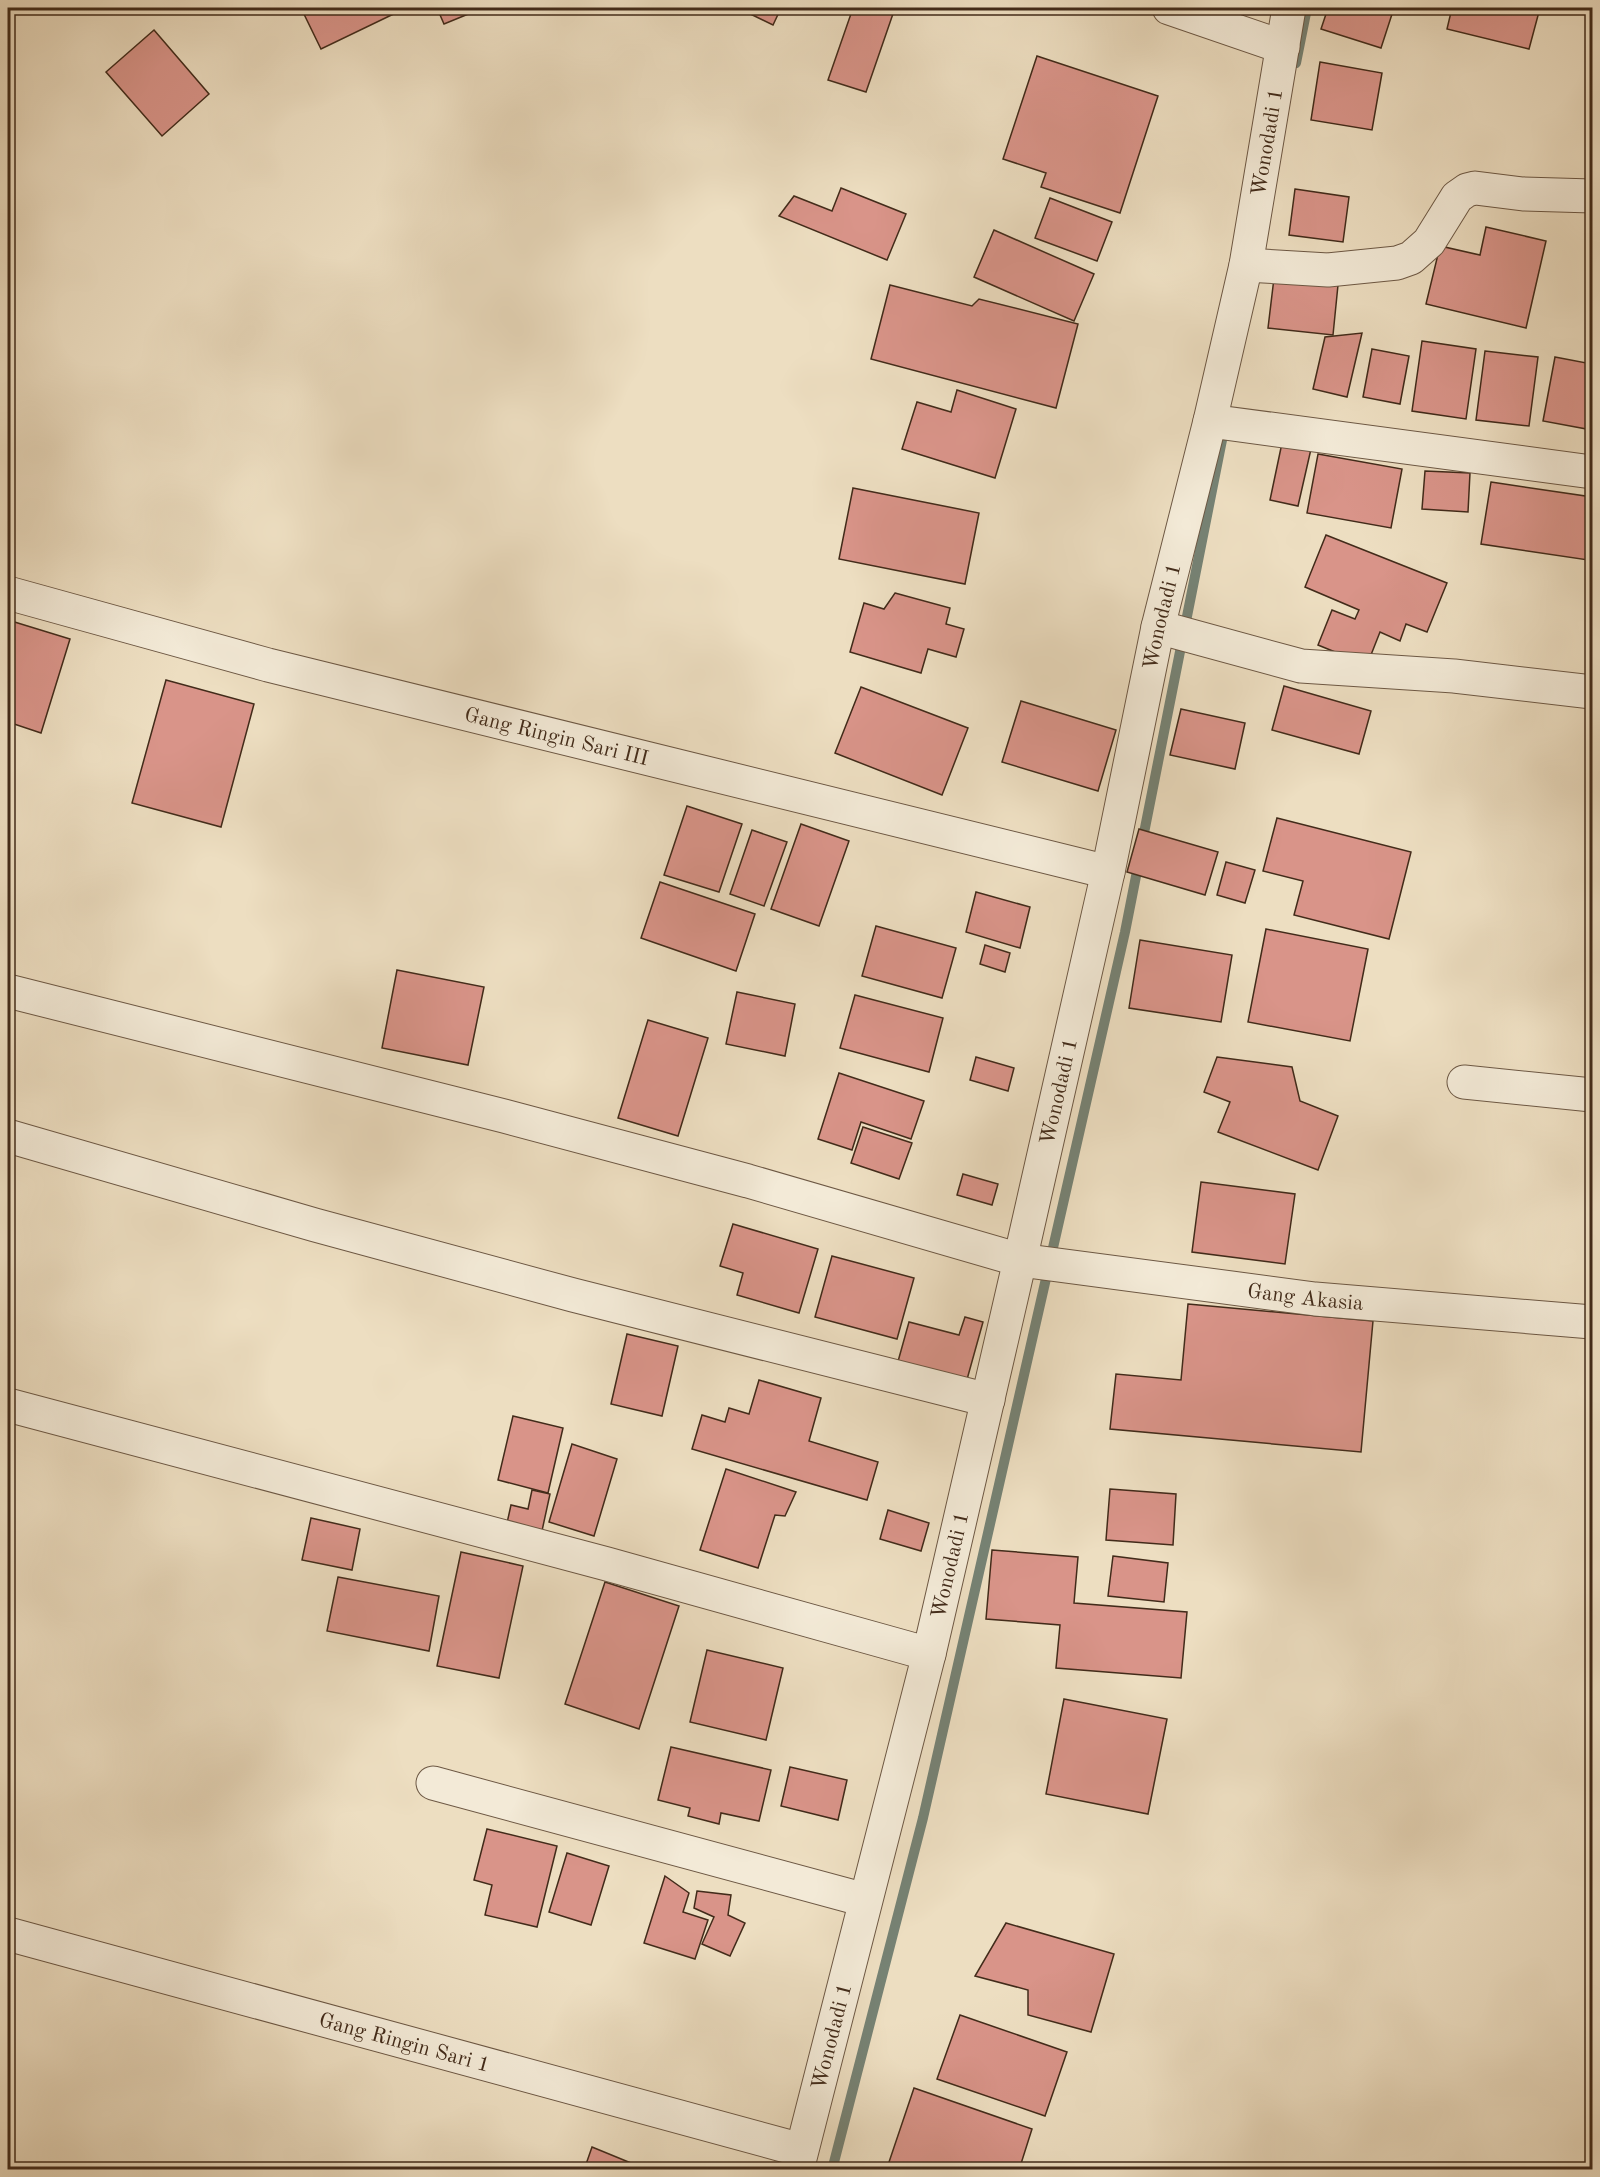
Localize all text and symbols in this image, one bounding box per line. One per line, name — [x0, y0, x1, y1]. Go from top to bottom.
street label: Wonodadi 1 — [1249, 87, 1287, 198]
street label: Wonodadi 1 — [1141, 561, 1186, 672]
street label: Gang Ringin Sari III — [462, 705, 650, 770]
street label: Wonodadi 1 — [1037, 1036, 1082, 1147]
street label: Gang Akasia — [1246, 1281, 1364, 1315]
street label: Wonodadi 1 — [929, 1510, 973, 1621]
street label: Wonodadi 1 — [809, 1981, 856, 2092]
street label: Gang Ringin Sari 1 — [316, 2010, 492, 2077]

